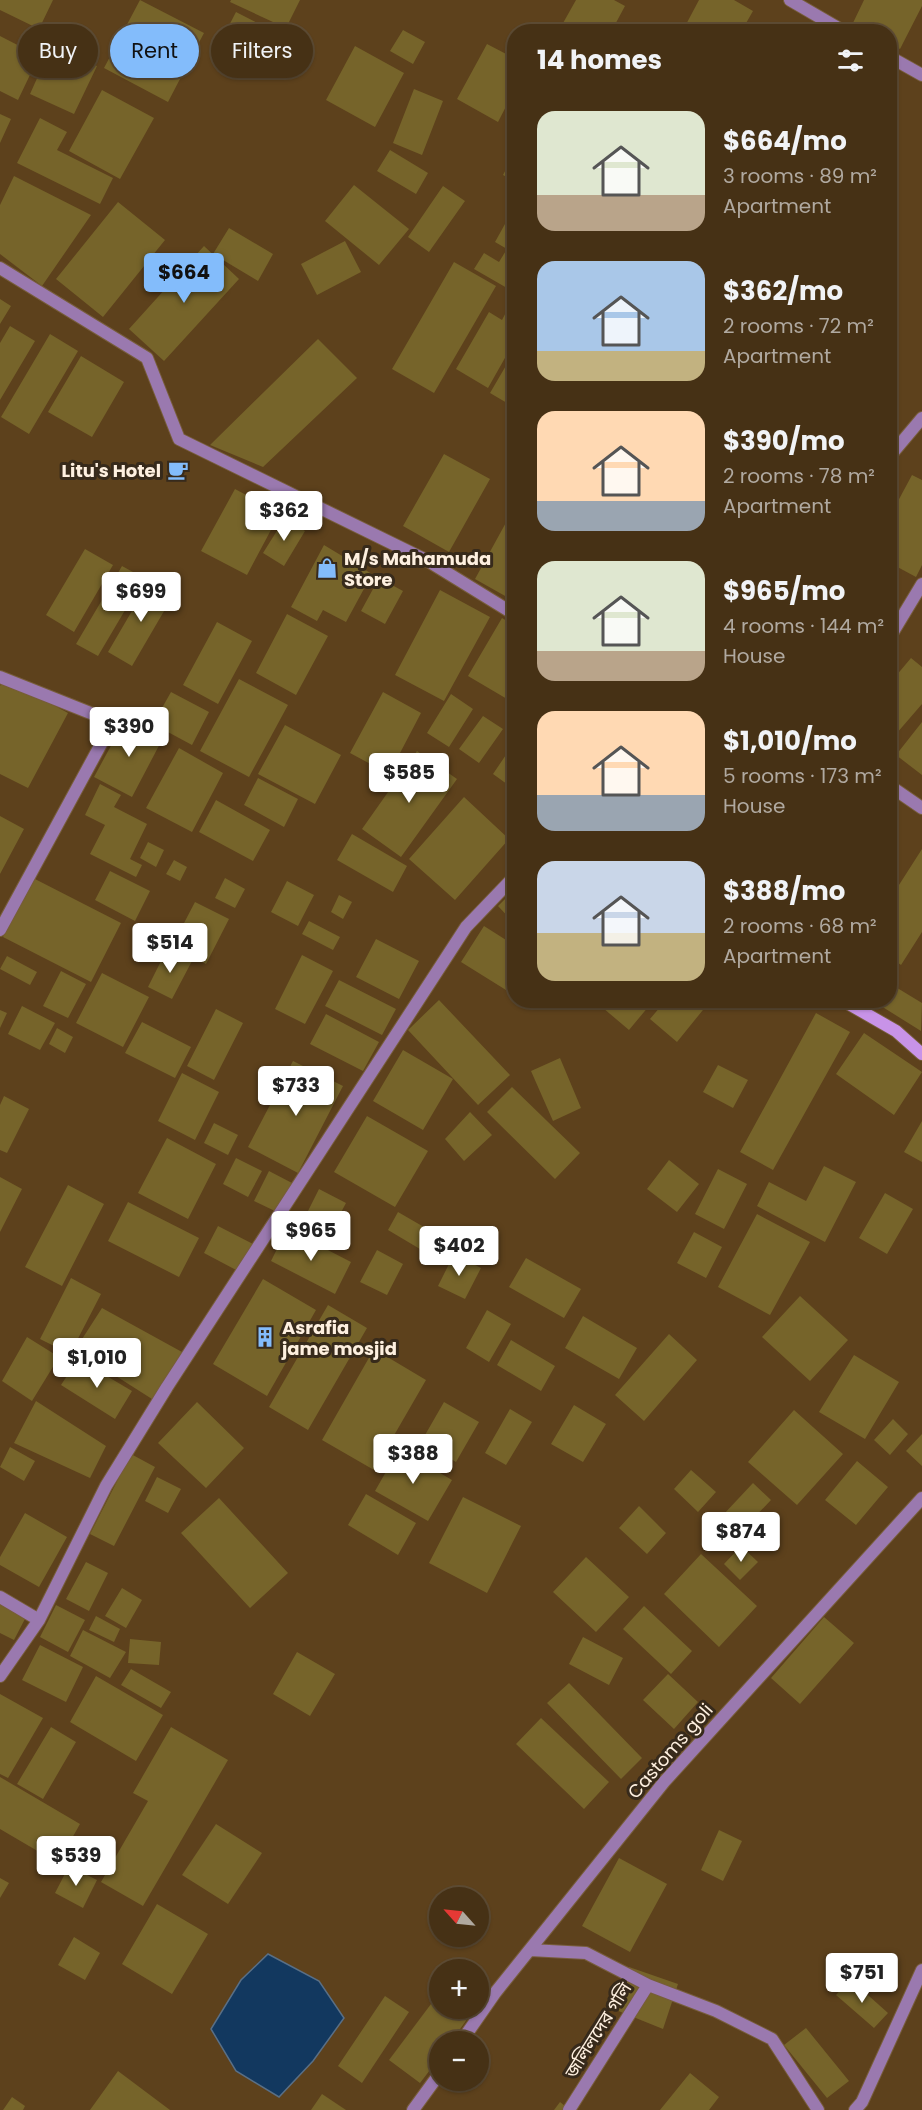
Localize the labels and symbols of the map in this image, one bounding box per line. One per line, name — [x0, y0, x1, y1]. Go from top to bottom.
pin: $664 — [148, 253, 220, 304]
place label: Litu's Hotel — [61, 458, 161, 483]
cafe icon: Litu's Hotel — [166, 458, 190, 482]
pin: $362 — [248, 491, 320, 542]
place label: M/s Mahamuda Store — [344, 546, 491, 592]
shop icon: M/s Mahamuda Store — [315, 556, 339, 580]
pin: $699 — [105, 572, 177, 623]
pin: $390 — [93, 707, 165, 758]
pin: $585 — [373, 753, 445, 804]
pin: $514 — [134, 923, 206, 974]
pin: $733 — [260, 1066, 332, 1117]
pin: $965 — [275, 1211, 347, 1262]
pin: $402 — [423, 1226, 495, 1277]
place label: Asrafia jame mosjid — [281, 1315, 397, 1361]
building icon: Asrafia jame mosjid — [253, 1325, 277, 1349]
pin: $1,010 — [48, 1338, 146, 1389]
pin: $388 — [377, 1434, 449, 1485]
pin: $874 — [705, 1512, 777, 1563]
street label: Castoms goli — [622, 1698, 718, 1804]
pin: $539 — [40, 1836, 112, 1887]
north arrow — [429, 1887, 489, 1947]
pin: $751 — [826, 1953, 898, 2004]
street label: জলিলদের গলি — [558, 1977, 638, 2083]

